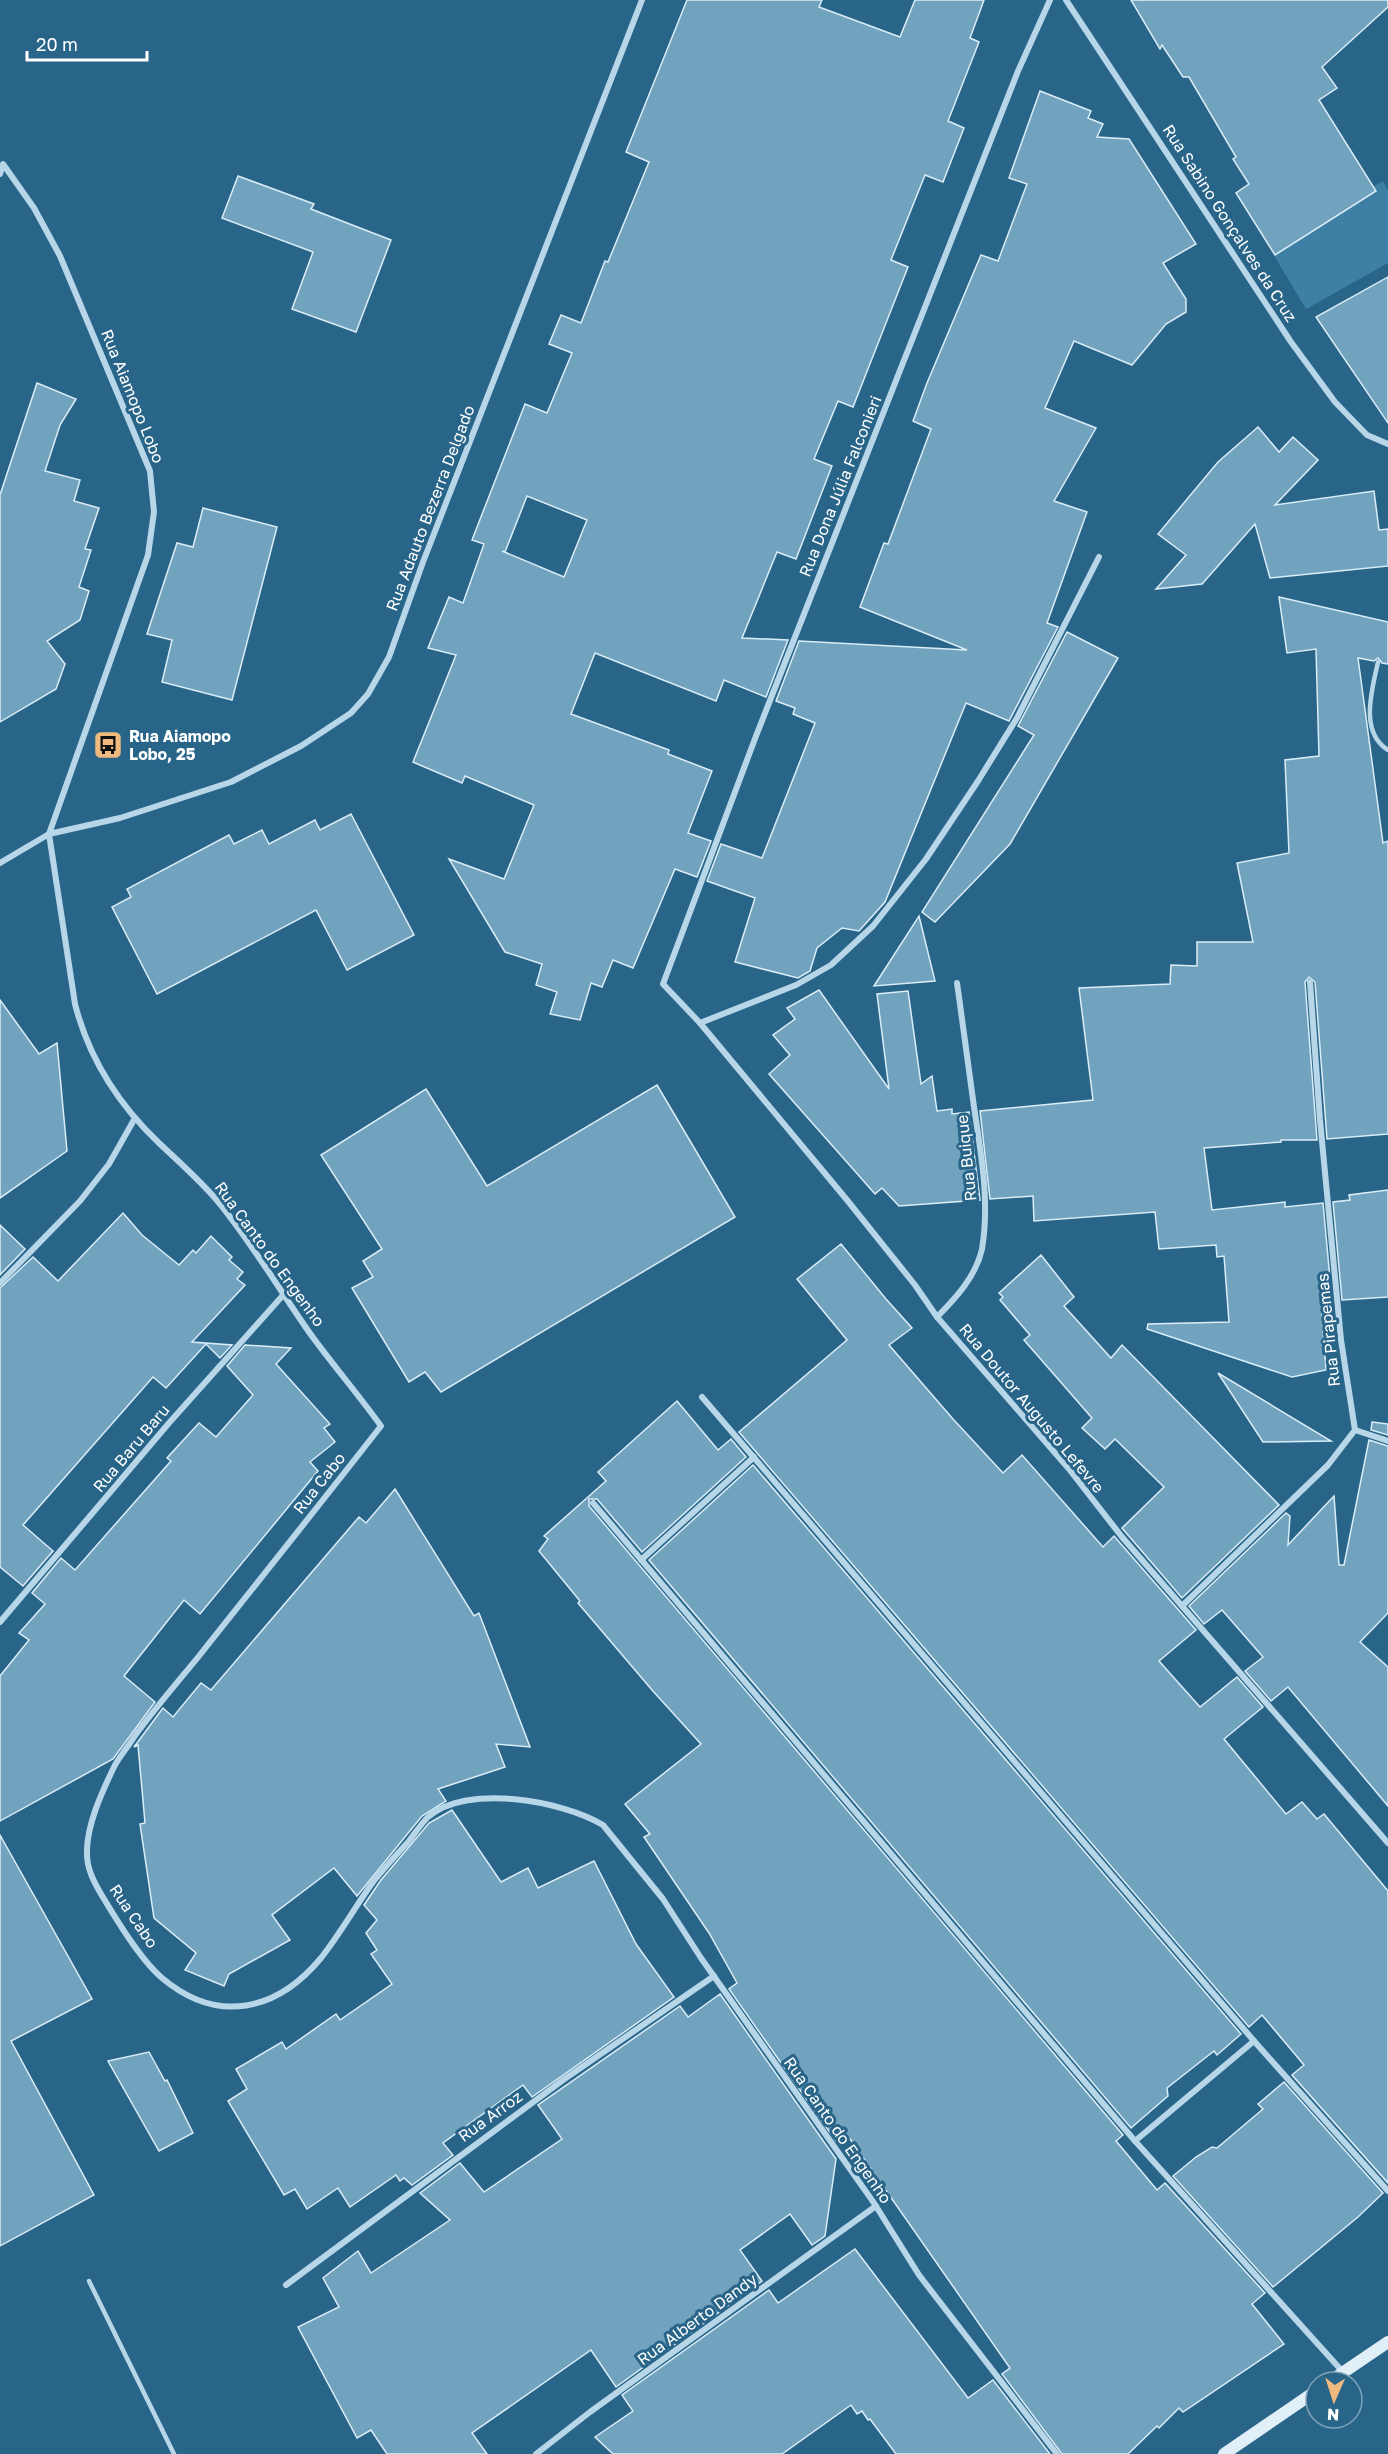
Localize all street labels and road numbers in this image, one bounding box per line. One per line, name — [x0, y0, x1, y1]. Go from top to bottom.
street label: Rua Sabino Gonçalves da Cruz — [1159, 120, 1301, 326]
street label: Rua Aiamopo Lobo — [97, 326, 169, 466]
street label: Rua Dona Júlia Falconieri — [794, 393, 886, 579]
street label: Rua Adauto Bezerra Delgado — [381, 402, 479, 614]
street label: Rua Buique — [952, 1114, 980, 1202]
street label: Rua Canto do Engenho — [211, 1178, 329, 1330]
street label: Rua Pirapemas — [1312, 1272, 1344, 1388]
street label: Rua Doutor Augusto Lefevre — [955, 1319, 1109, 1497]
street label: Rua Baru Baru — [88, 1400, 174, 1496]
street label: Rua Cabo — [289, 1448, 349, 1518]
street label: Rua Cabo — [105, 1880, 163, 1952]
street label: Rua Canto do Engenho — [780, 2053, 896, 2207]
street label: Rua Arroz — [454, 2086, 526, 2146]
street label: Rua Alberto Dandy — [633, 2269, 761, 2369]

